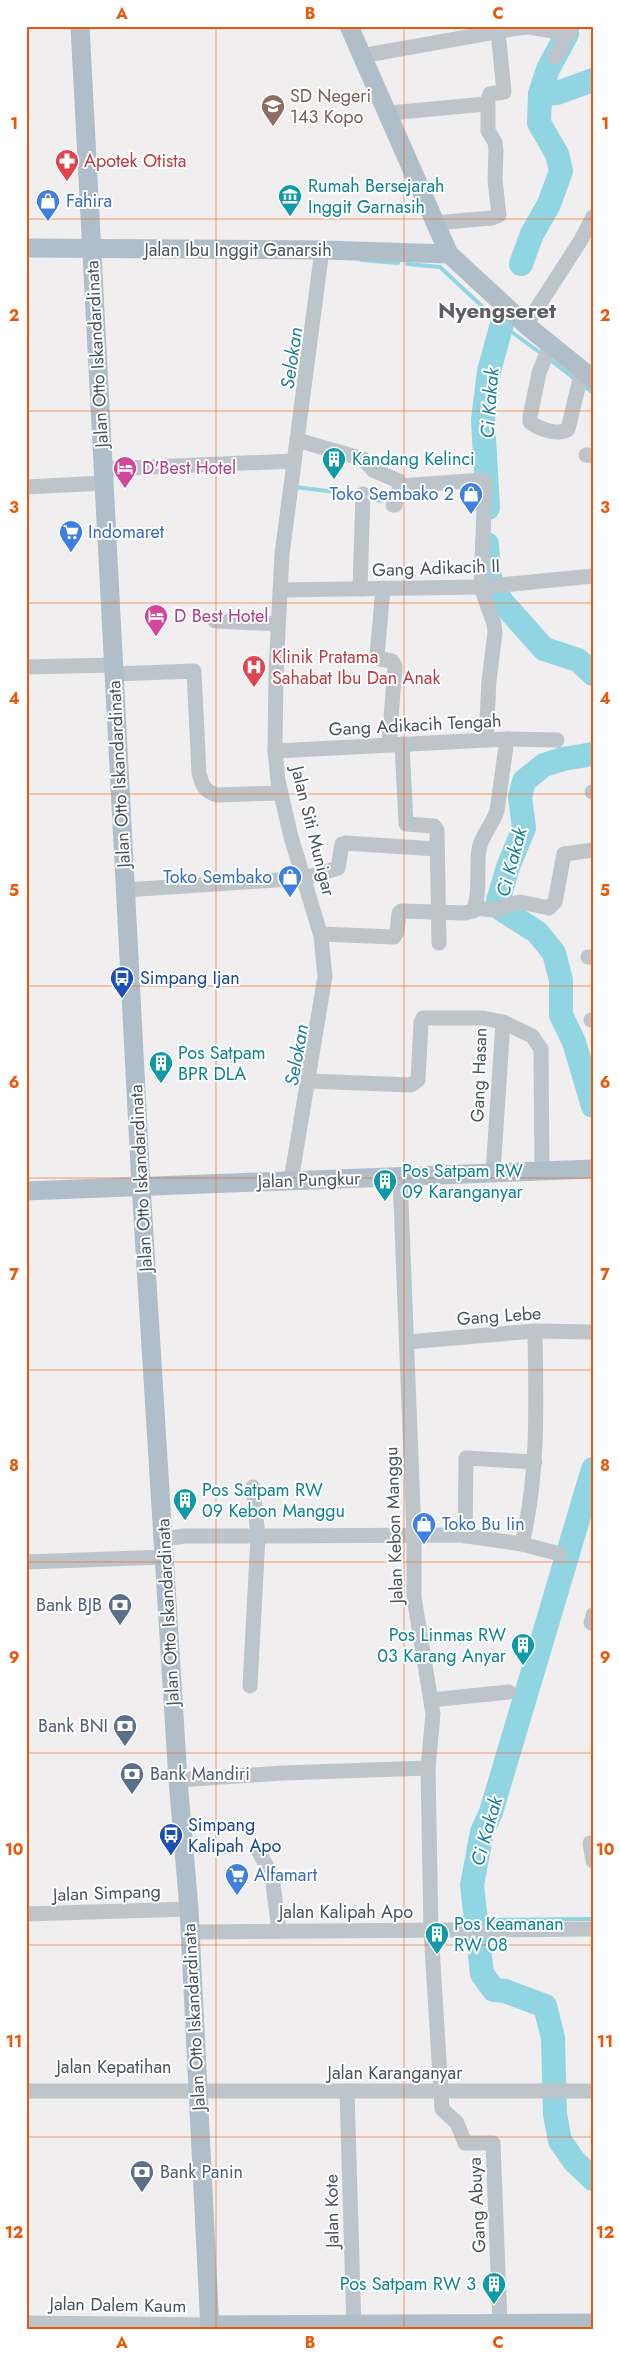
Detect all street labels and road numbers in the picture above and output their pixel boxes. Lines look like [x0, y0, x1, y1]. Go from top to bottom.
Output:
street label: Jalan Ibu Inggit Ganarsih [142, 237, 332, 263]
street label: Jalan Otto Iskandardinata [79, 260, 115, 450]
street label: Gang Adikacih II [372, 553, 500, 583]
street label: Jalan Otto Iskandardinata [101, 680, 137, 870]
street label: Gang Adikacih Tengah [328, 707, 502, 743]
street label: Jalan Siti Munigar [284, 761, 342, 899]
street label: Gang Hasan [464, 1027, 494, 1123]
street label: Jalan Otto Iskandardinata [123, 1084, 159, 1274]
street label: Jalan Pungkur [255, 1165, 362, 1195]
street label: Gang Lebe [456, 1300, 542, 1332]
street label: Jalan Kebon Manggu [378, 1446, 410, 1606]
street label: Jalan Otto Iskandardinata [150, 1518, 186, 1708]
street label: Jalan Simpang [51, 1878, 161, 1908]
street label: Jalan Kalipah Apo [277, 1899, 413, 1925]
street label: Jalan Otto Iskandardinata [176, 1923, 212, 2113]
street label: Jalan Kepatihan [54, 2054, 172, 2080]
street label: Jalan Karanganyar [326, 2060, 463, 2086]
street label: Gang Abuya [462, 2156, 492, 2254]
street label: Jalan Kote [318, 2174, 346, 2250]
street label: Jalan Dalem Kaum [47, 2291, 187, 2319]

